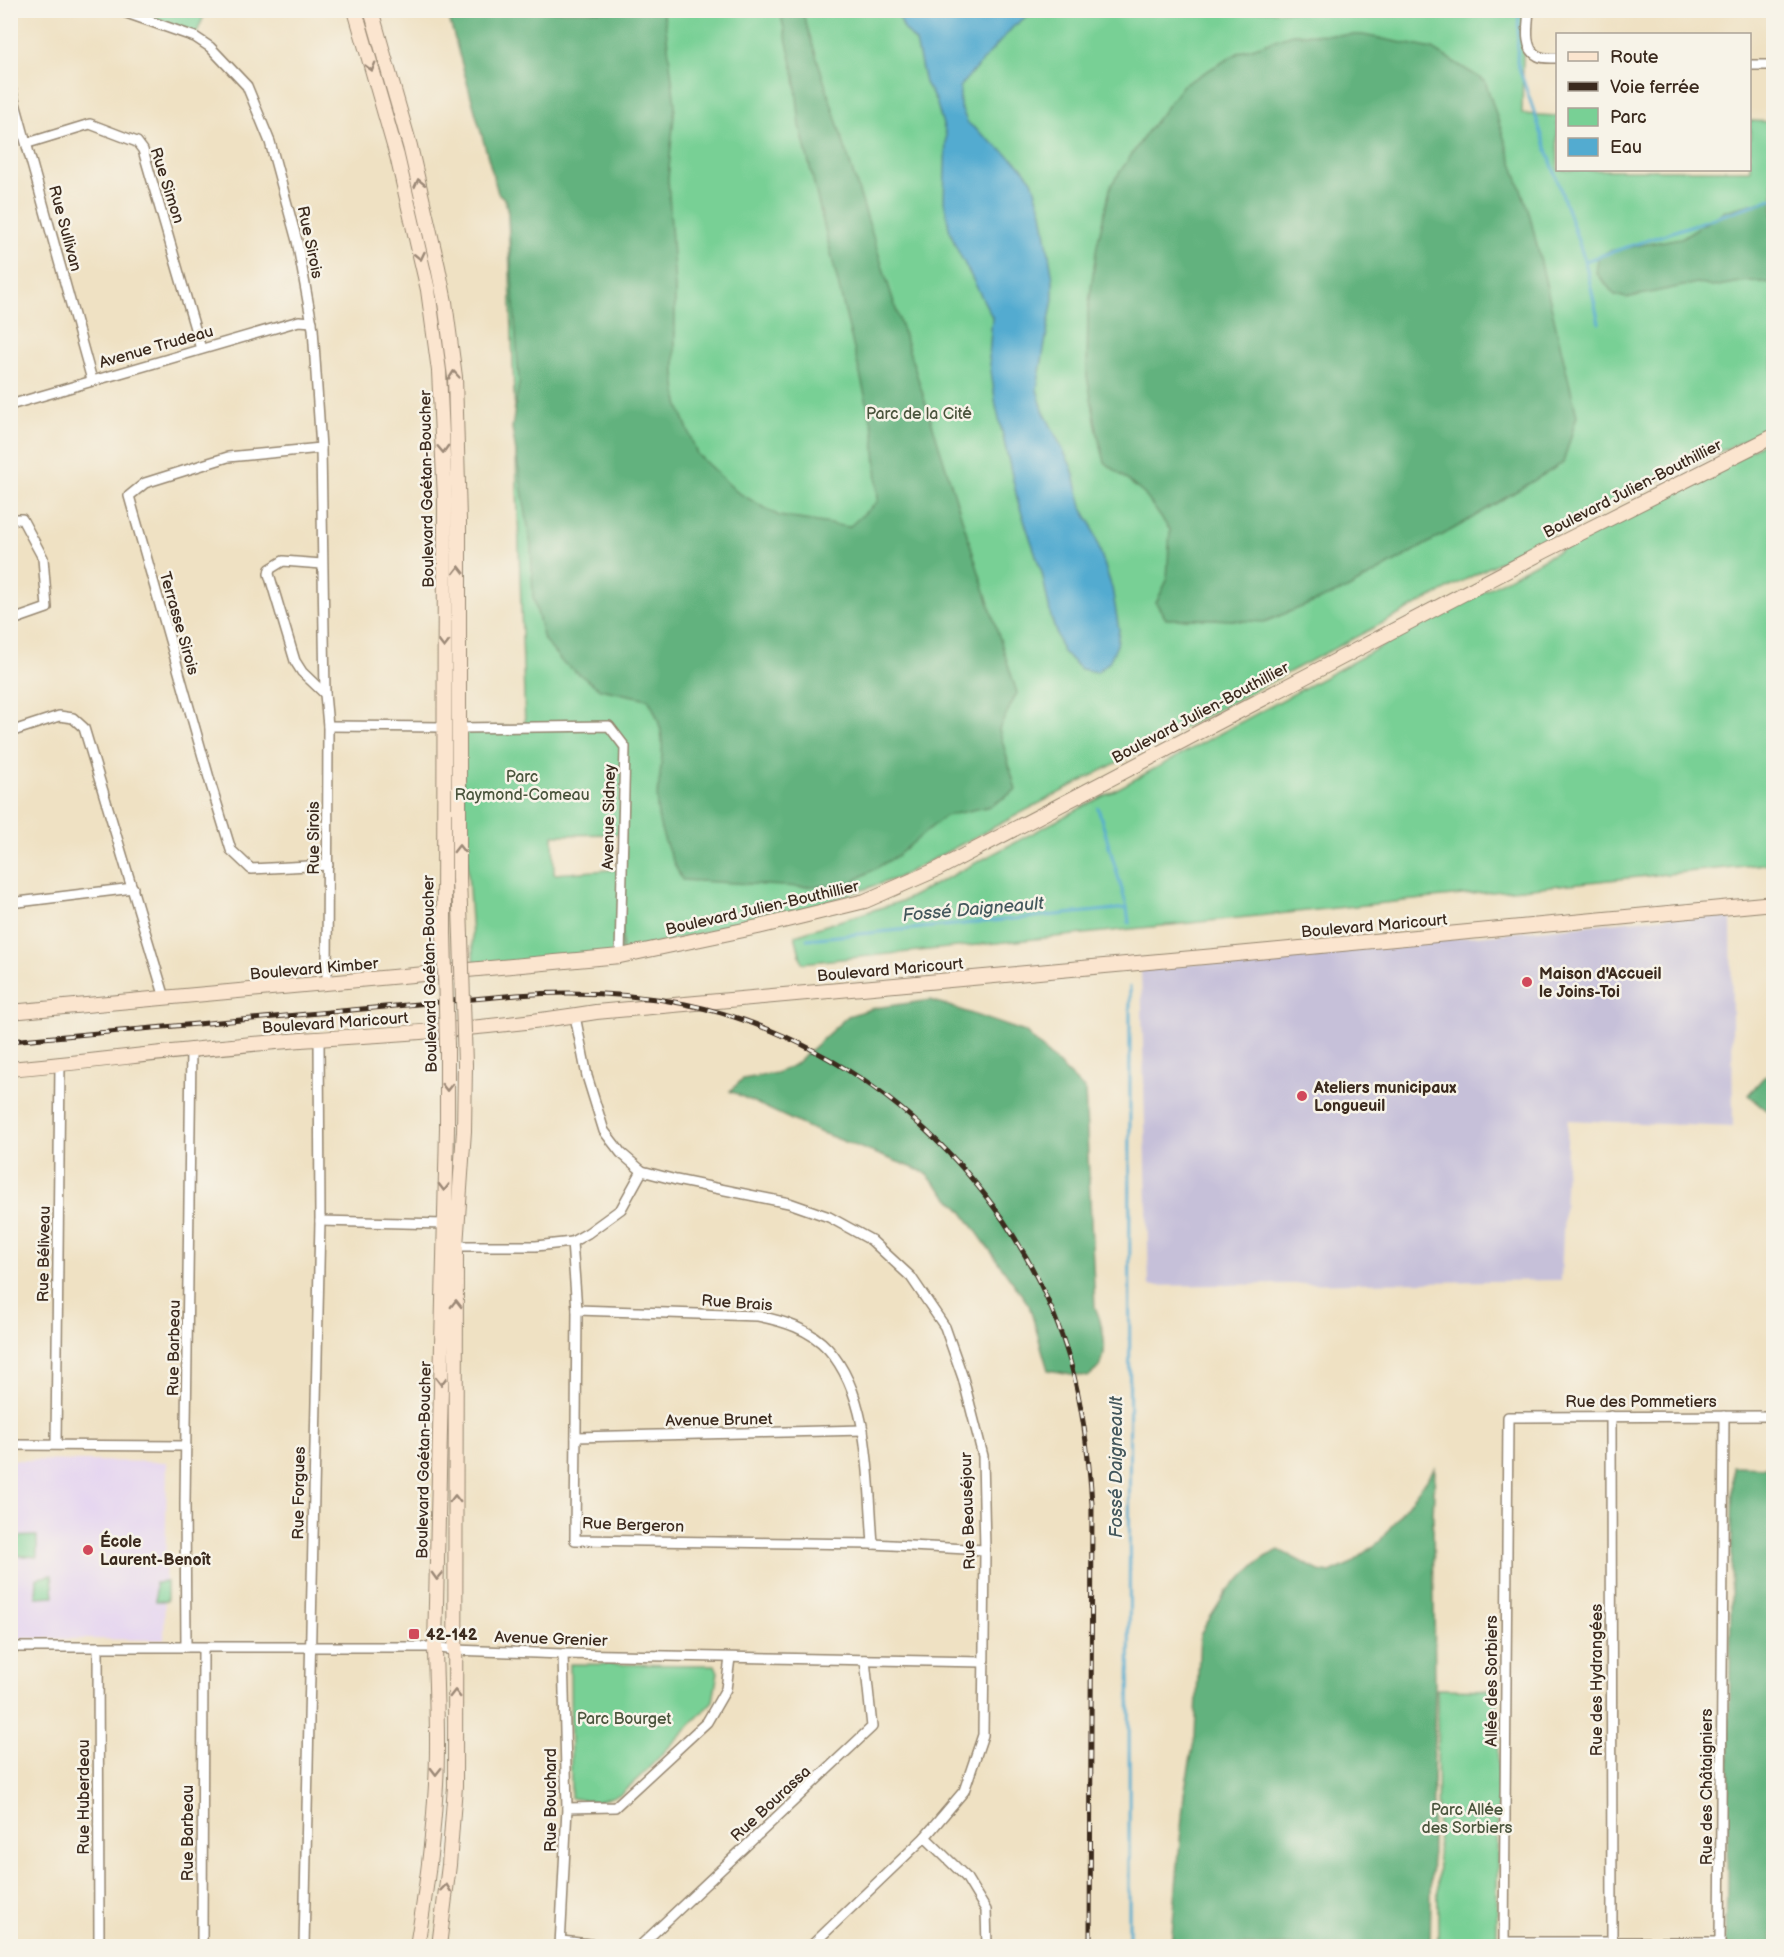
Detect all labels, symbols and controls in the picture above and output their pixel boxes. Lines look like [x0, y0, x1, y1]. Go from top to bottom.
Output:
legend [1556, 33, 1751, 171]
text: Route [1610, 47, 1659, 68]
one-way arrow [364, 62, 377, 72]
text: Voie ferrée [1610, 77, 1700, 98]
text: Parc [1610, 107, 1647, 128]
text: Eau [1610, 137, 1642, 158]
street label: Rue Simon [145, 145, 188, 226]
one-way arrow [413, 178, 426, 188]
street label: Rue Sullivan [44, 183, 85, 273]
street label: Rue Sirois [293, 204, 326, 280]
one-way arrow [412, 250, 425, 260]
street label: Avenue Trudeau [97, 322, 216, 373]
one-way arrow [448, 370, 461, 379]
street label: Boulevard Gaétan-Boucher [416, 390, 439, 588]
park label: Parc de la Cité [866, 405, 972, 424]
street label: Boulevard Julien-Bouthillier [1540, 436, 1725, 543]
one-way arrow [437, 444, 450, 453]
one-way arrow [453, 565, 465, 574]
street label: Terrasse Sirois [155, 570, 202, 677]
one-way arrow [438, 639, 450, 648]
street label: Boulevard Julien-Bouthillier [1109, 658, 1293, 768]
street label: Avenue Sidney [599, 763, 620, 870]
park label: Parc Raymond-Comeau [454, 768, 590, 805]
street label: Rue Sirois [305, 801, 324, 875]
one-way arrow [453, 844, 465, 853]
street label: Boulevard Gaétan-Boucher [419, 875, 442, 1073]
street label: Boulevard Julien-Bouthillier [664, 877, 861, 940]
water label: Fossé Daigneault [901, 893, 1045, 926]
street label: Boulevard Maricourt [1300, 911, 1448, 942]
street label: Boulevard Kimber [249, 954, 379, 985]
street label: Boulevard Maricourt [816, 955, 964, 986]
place label: Maison d'Accueil le Joins-Toi [1539, 965, 1661, 1002]
marker: Maison d'Accueil le Joins-Toi [1520, 975, 1534, 989]
street label: Boulevard Maricourt [261, 1009, 409, 1038]
place label: Ateliers municipaux Longueuil [1313, 1079, 1456, 1116]
one-way arrow [441, 1083, 453, 1092]
marker: Ateliers municipaux Longueuil [1295, 1089, 1309, 1103]
one-way arrow [438, 1182, 451, 1191]
street label: Rue Béliveau [34, 1206, 55, 1302]
street label: Rue Brais [701, 1292, 773, 1315]
one-way arrow [450, 1299, 462, 1308]
street label: Rue Barbeau [164, 1300, 185, 1396]
street label: Boulevard Gaétan-Boucher [413, 1361, 436, 1559]
one-way arrow [435, 1377, 447, 1386]
street label: Rue des Pommetiers [1565, 1393, 1717, 1412]
water label: Fossé Daigneault [1106, 1396, 1127, 1538]
street label: Avenue Brunet [665, 1410, 773, 1431]
street label: Rue Forgues [289, 1446, 310, 1540]
street label: Rue Beauséjour [957, 1452, 980, 1570]
one-way arrow [449, 1494, 461, 1503]
street label: Rue Bergeron [581, 1514, 684, 1537]
place label: École Laurent-Benoît [100, 1530, 212, 1570]
marker: École Laurent-Benoît [81, 1543, 95, 1557]
one-way arrow [431, 1572, 444, 1581]
street label: Rue des Hydrangées [1588, 1604, 1607, 1756]
street label: Allée des Sorbiers [1483, 1615, 1502, 1747]
place label: 42-142 [426, 1626, 478, 1645]
marker: 42-142 [407, 1627, 421, 1641]
street label: Avenue Grenier [494, 1628, 608, 1651]
one-way arrow [449, 1689, 461, 1698]
street label: Rue des Châtaigniers [1698, 1709, 1717, 1865]
park label: Parc Bourget [577, 1710, 671, 1729]
street label: Rue Huberdeau [75, 1739, 94, 1855]
street label: Rue Bouchard [542, 1748, 561, 1852]
street label: Rue Bourassa [727, 1762, 815, 1846]
one-way arrow [430, 1767, 442, 1776]
street label: Rue Barbeau [179, 1785, 198, 1881]
park label: Parc Allée des Sorbiers [1421, 1801, 1513, 1838]
one-way arrow [439, 1884, 452, 1893]

